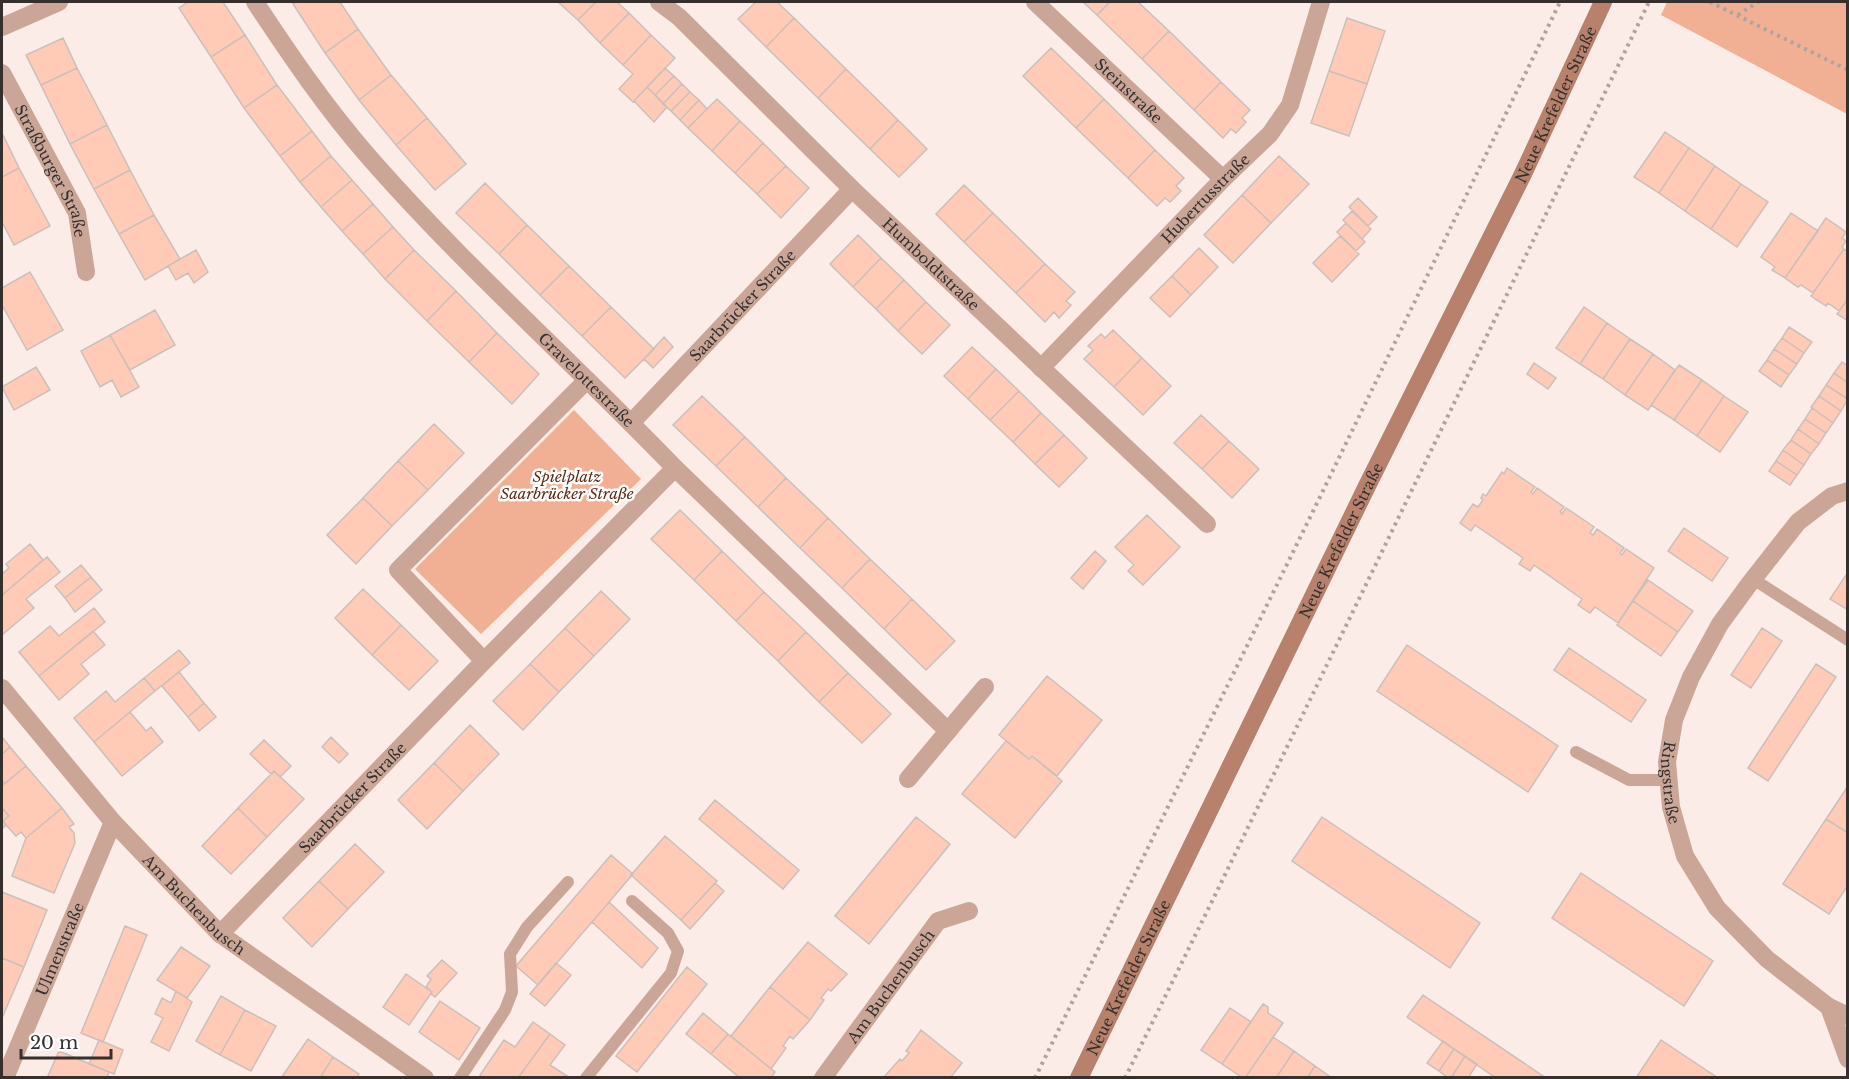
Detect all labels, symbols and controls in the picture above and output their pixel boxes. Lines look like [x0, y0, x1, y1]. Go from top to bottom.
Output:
street label: Neue Krefelder Straße [1511, 23, 1600, 186]
street label: Steinstraße [1091, 54, 1167, 127]
street label: Straßburger Straße [11, 101, 90, 238]
street label: Hubertusstraße [1157, 149, 1253, 247]
street label: Humboldtstraße [879, 213, 984, 314]
street label: Saarbrücker Straße [685, 245, 799, 365]
street label: Gravelottestraße [535, 328, 639, 431]
street label: Neue Krefelder Straße [1295, 459, 1387, 621]
park label: Spielplatz Saarbrücker Straße [500, 467, 634, 503]
street label: Saarbrücker Straße [294, 738, 410, 857]
street label: Ringstraße [1657, 740, 1685, 826]
street label: Am Buchenbusch [139, 849, 249, 958]
street label: Neue Krefelder Straße [1082, 896, 1174, 1058]
street label: Ulmenstraße [31, 899, 88, 999]
street label: Am Buchenbusch [842, 926, 938, 1047]
scale bar [21, 1022, 111, 1060]
text: 20 m [30, 1032, 78, 1054]

